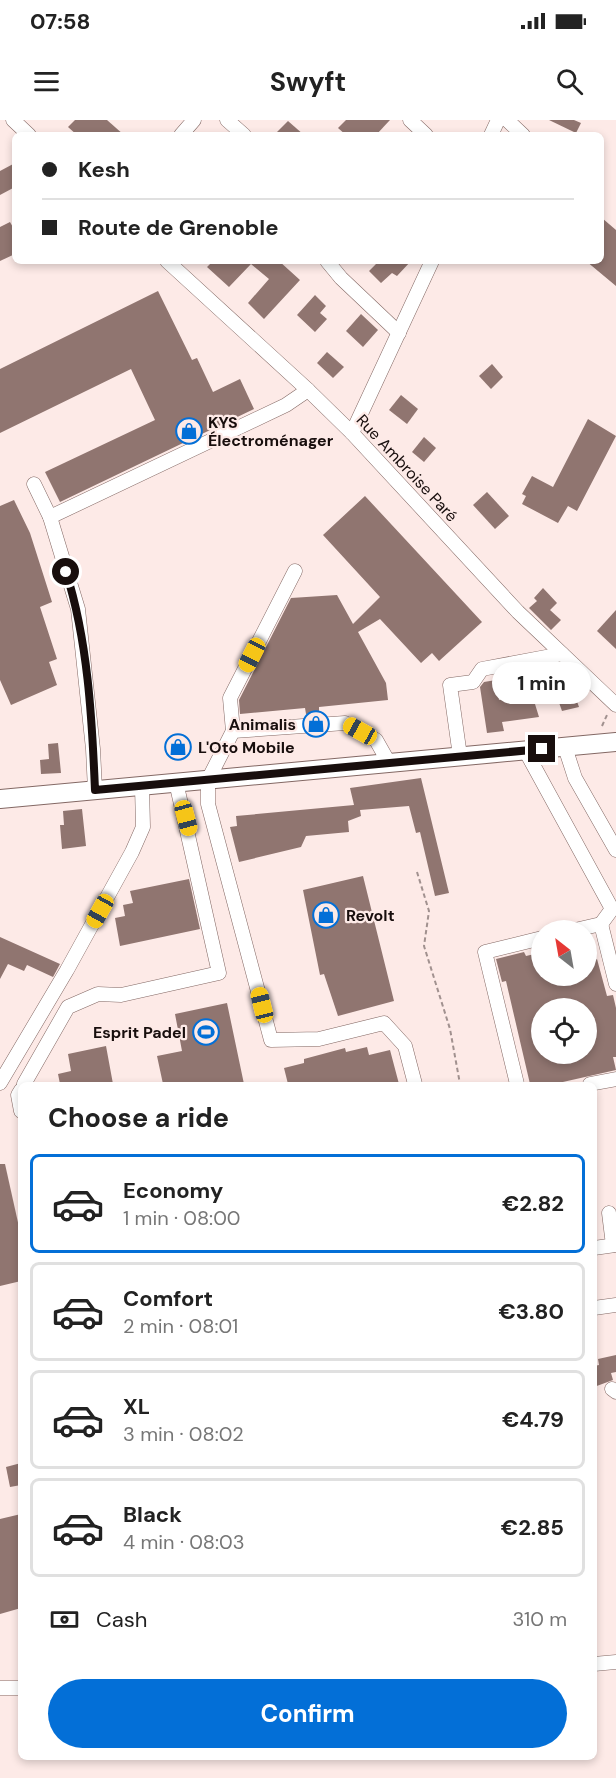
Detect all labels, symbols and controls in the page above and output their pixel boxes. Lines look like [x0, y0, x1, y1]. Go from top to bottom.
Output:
text: 07:58 [30, 7, 90, 36]
text: Swyft [270, 64, 346, 99]
icon: menu [30, 65, 63, 98]
icon: search [553, 65, 586, 98]
text: Kesh [78, 155, 130, 184]
text: Route de Grenoble [78, 213, 278, 242]
street label: Rue Ambroise Paré [352, 410, 462, 526]
place label: KYS Électroménager [208, 412, 334, 451]
shop icon: KYS Électroménager [174, 416, 204, 446]
route start [52, 558, 79, 585]
car [236, 635, 268, 675]
callout: 1 min [492, 662, 592, 704]
text: 1 min [517, 670, 566, 696]
shop icon: Animalis [301, 709, 331, 739]
place label: Animalis [229, 714, 296, 735]
car [340, 714, 380, 748]
shop icon: L'Oto Mobile [163, 732, 193, 762]
route end [528, 735, 555, 762]
place label: L'Oto Mobile [198, 737, 295, 758]
car [173, 798, 199, 838]
car [83, 891, 117, 931]
shop icon: Revolt [311, 900, 341, 930]
place label: Revolt [346, 905, 395, 926]
north arrow [531, 920, 597, 986]
map controls [531, 920, 597, 1064]
car [249, 985, 275, 1025]
button: locate [531, 998, 597, 1064]
sports icon: Esprit Padel [191, 1017, 221, 1047]
place label: Esprit Padel [93, 1022, 186, 1043]
text: Choose a ride [48, 1100, 229, 1135]
text: Economy [123, 1176, 223, 1205]
icon: car [51, 1177, 105, 1231]
text: €2.82 [502, 1189, 564, 1218]
text: 1 min · 08:00 [123, 1205, 241, 1231]
text: Comfort [123, 1284, 213, 1313]
icon: car [51, 1285, 105, 1339]
text: €3.80 [498, 1297, 564, 1326]
text: 2 min · 08:01 [123, 1313, 238, 1339]
text: XL [123, 1392, 150, 1421]
icon: car [51, 1393, 105, 1447]
text: €4.79 [502, 1405, 564, 1434]
text: 3 min · 08:02 [123, 1421, 244, 1447]
text: Black [123, 1500, 182, 1529]
icon: car [51, 1501, 105, 1555]
text: €2.85 [501, 1513, 564, 1542]
text: 4 min · 08:03 [123, 1529, 245, 1555]
icon: cash [48, 1603, 81, 1636]
text: Cash [96, 1605, 147, 1634]
text: 310 m [512, 1606, 567, 1632]
button: Confirm [48, 1679, 567, 1748]

